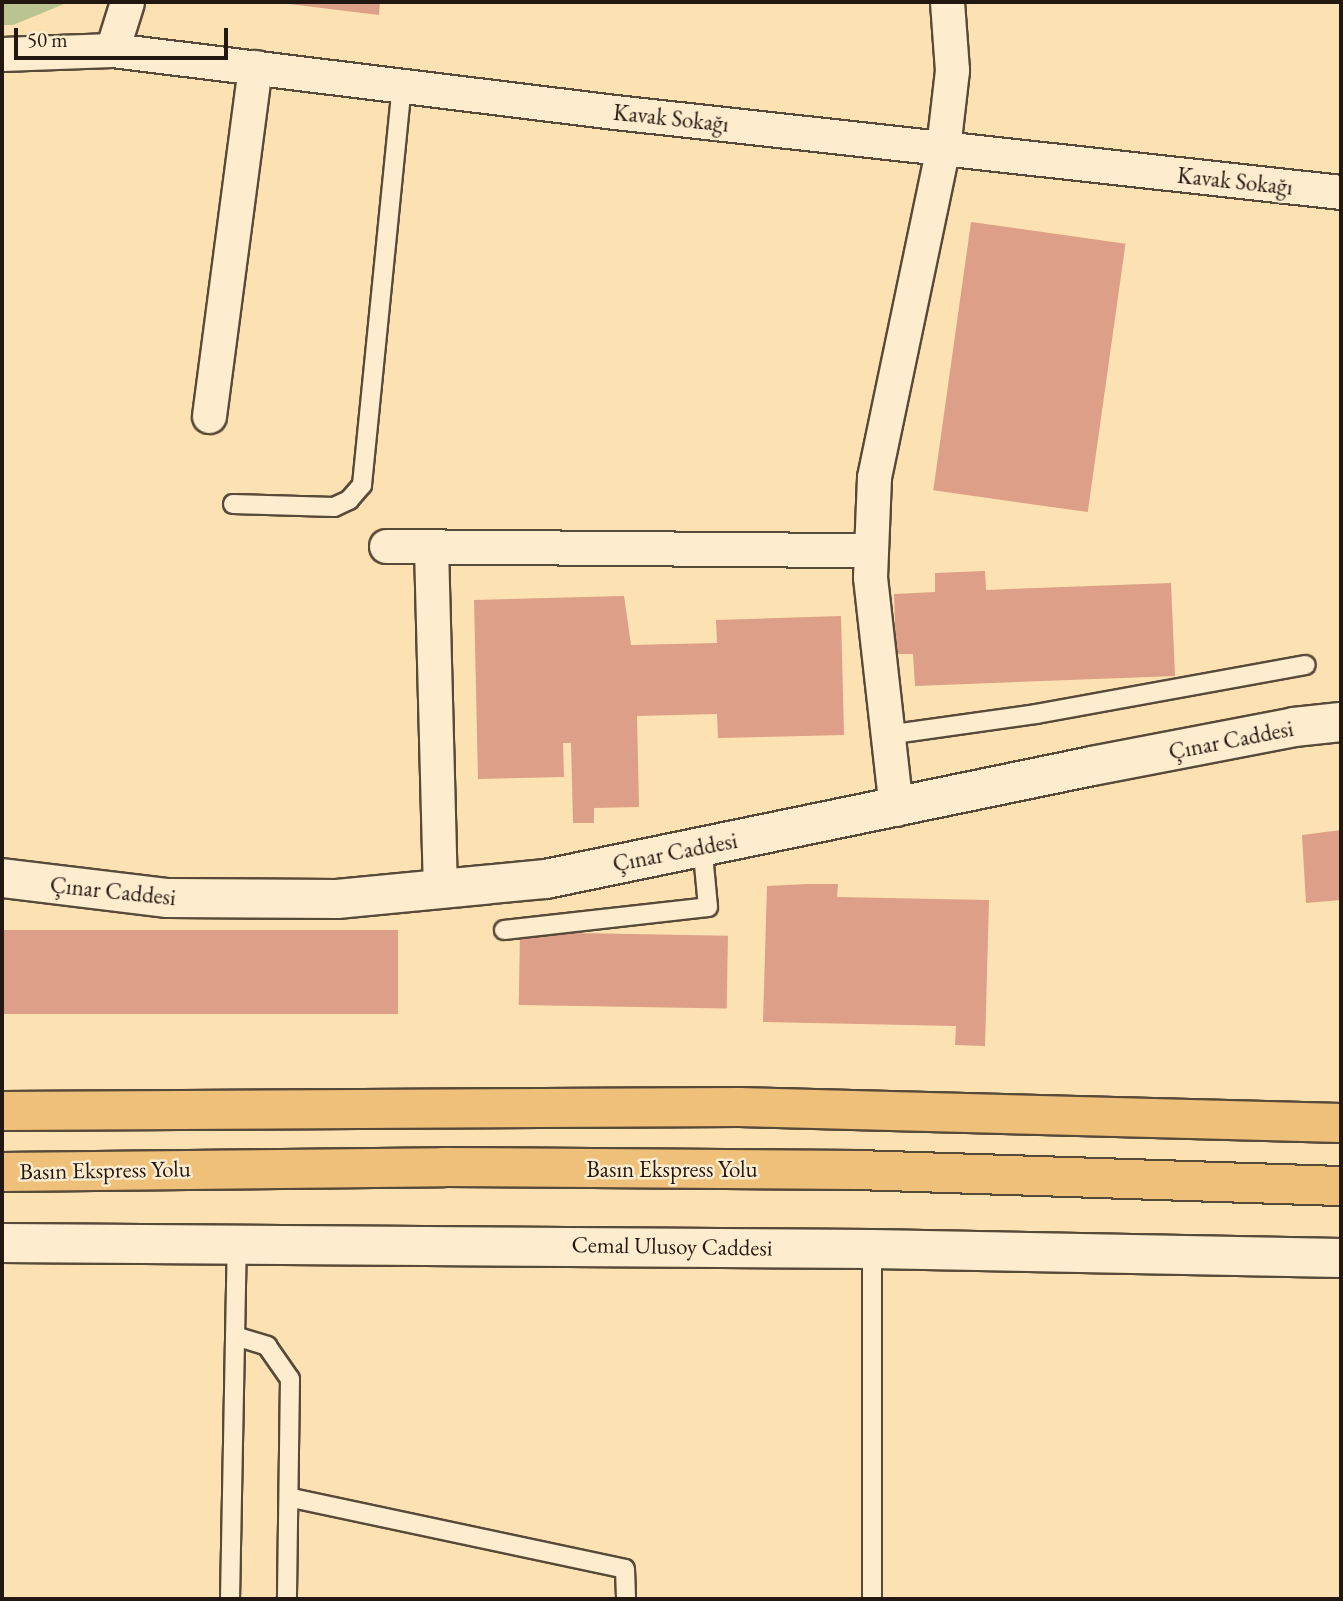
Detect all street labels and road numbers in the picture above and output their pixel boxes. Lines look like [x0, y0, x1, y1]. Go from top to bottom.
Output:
street label: Kavak Sokağı [612, 98, 730, 138]
street label: Kavak Sokağı [1176, 161, 1294, 201]
street label: Çınar Caddesi [1166, 714, 1296, 766]
street label: Çınar Caddesi [610, 826, 740, 878]
street label: Çınar Caddesi [49, 871, 177, 911]
street label: Basın Ekspress Yolu [19, 1155, 191, 1185]
street label: Basın Ekspress Yolu [586, 1155, 758, 1183]
street label: Cemal Ulusoy Caddesi [571, 1230, 773, 1262]

